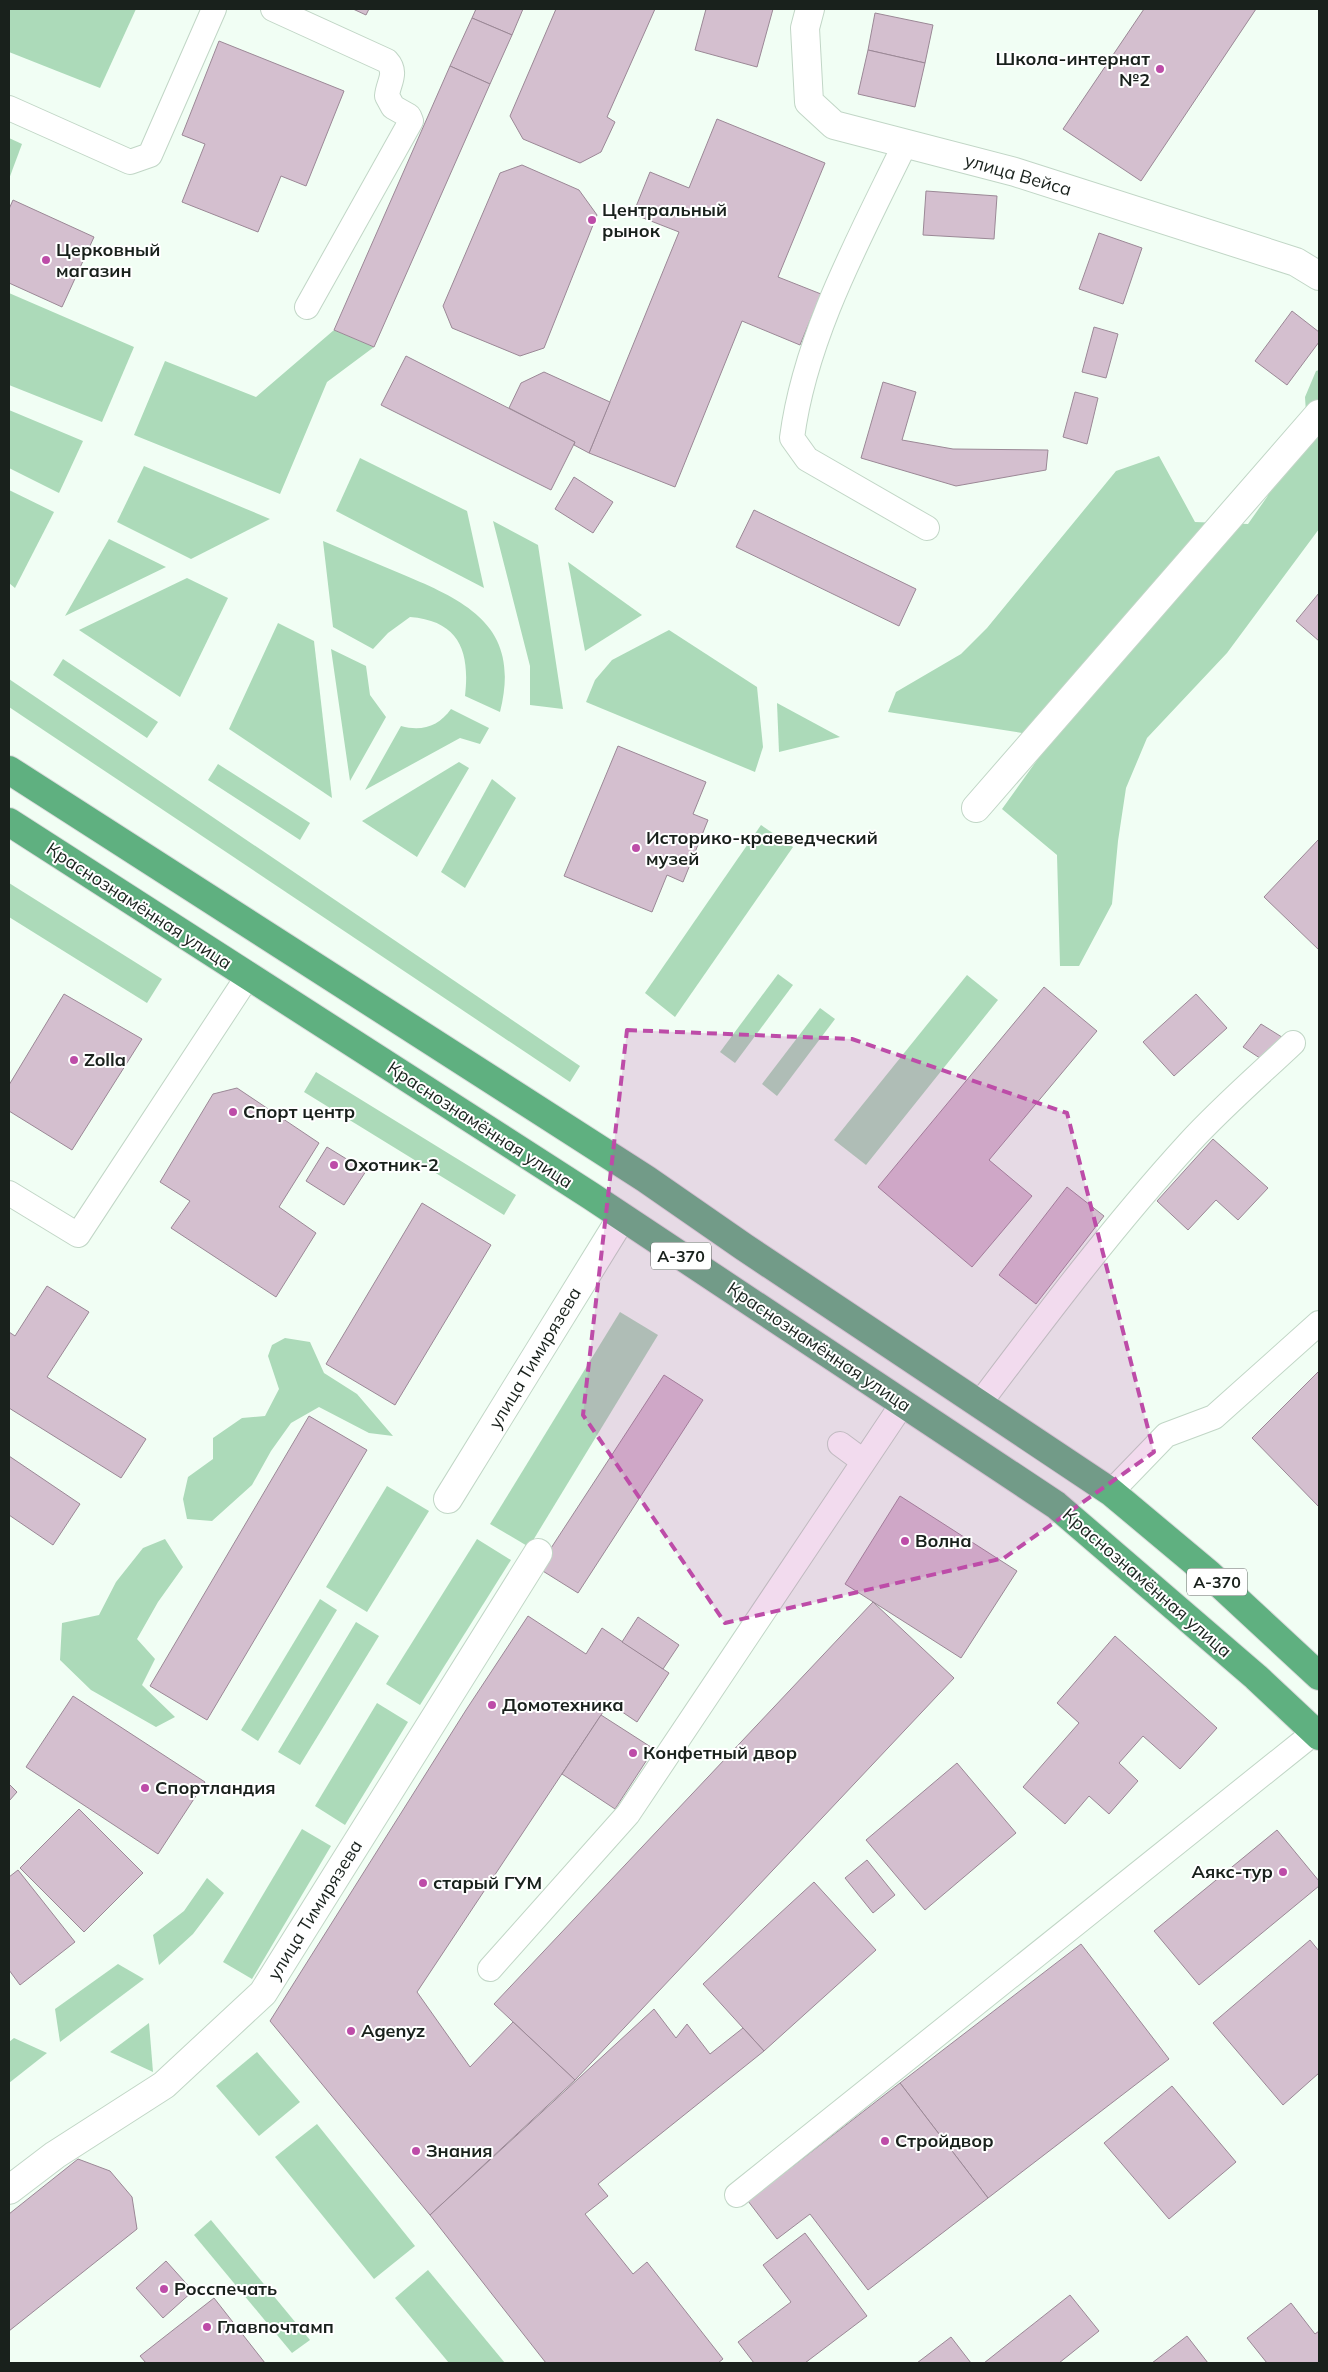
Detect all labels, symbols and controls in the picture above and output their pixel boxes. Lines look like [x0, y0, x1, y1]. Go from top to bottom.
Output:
place label: Школа-интернат №2 [995, 47, 1150, 91]
marker: Школа-интернат №2 [1154, 63, 1166, 75]
street label: улица Вейса [962, 148, 1074, 201]
place label: Центральный рынок [602, 198, 727, 242]
marker: Центральный рынок [586, 214, 598, 226]
place label: Церковный магазин [56, 238, 160, 282]
marker: Церковный магазин [40, 254, 52, 266]
place label: Историко-краеведческий музей [646, 826, 878, 870]
street label: Краснознамённая улица [42, 837, 236, 974]
marker: Историко-краеведческий музей [630, 842, 642, 854]
place label: Zolla [84, 1048, 126, 1071]
marker: Zolla [68, 1054, 80, 1066]
street label: Краснознамённая улица [383, 1056, 577, 1193]
place label: Спорт центр [243, 1100, 355, 1123]
marker: Спорт центр [227, 1106, 239, 1118]
place label: Охотник-2 [344, 1153, 439, 1176]
marker: Охотник-2 [328, 1159, 340, 1171]
road number: А-370 [651, 1242, 711, 1270]
street label: Краснознамённая улица [723, 1276, 916, 1417]
street label: улица Тимирязева [483, 1283, 586, 1433]
street label: Краснознамённая улица [1058, 1503, 1237, 1662]
place label: Волна [915, 1529, 972, 1552]
marker: Волна [899, 1535, 911, 1547]
road number: А-370 [1187, 1568, 1247, 1595]
place label: Домотехника [502, 1693, 624, 1716]
marker: Домотехника [486, 1699, 498, 1711]
place label: Конфетный двор [643, 1741, 797, 1764]
marker: Конфетный двор [627, 1747, 639, 1759]
place label: Спортландия [155, 1776, 276, 1799]
marker: Спортландия [139, 1782, 151, 1794]
street label: улица Тимирязева [262, 1835, 367, 1984]
place label: Аякс-тур [1192, 1860, 1273, 1883]
marker: Аякс-тур [1277, 1866, 1289, 1878]
place label: старый ГУМ [433, 1871, 542, 1894]
marker: старый ГУМ [417, 1877, 429, 1889]
place label: Agenyz [361, 2019, 425, 2042]
marker: Agenyz [345, 2025, 357, 2037]
place label: Стройдвор [895, 2129, 994, 2152]
marker: Стройдвор [879, 2135, 891, 2147]
place label: Знания [426, 2139, 493, 2162]
marker: Знания [410, 2145, 422, 2157]
place label: Росспечать [174, 2277, 277, 2300]
marker: Росспечать [158, 2283, 170, 2295]
place label: Главпочтамп [217, 2315, 334, 2338]
marker: Главпочтамп [201, 2321, 213, 2333]

